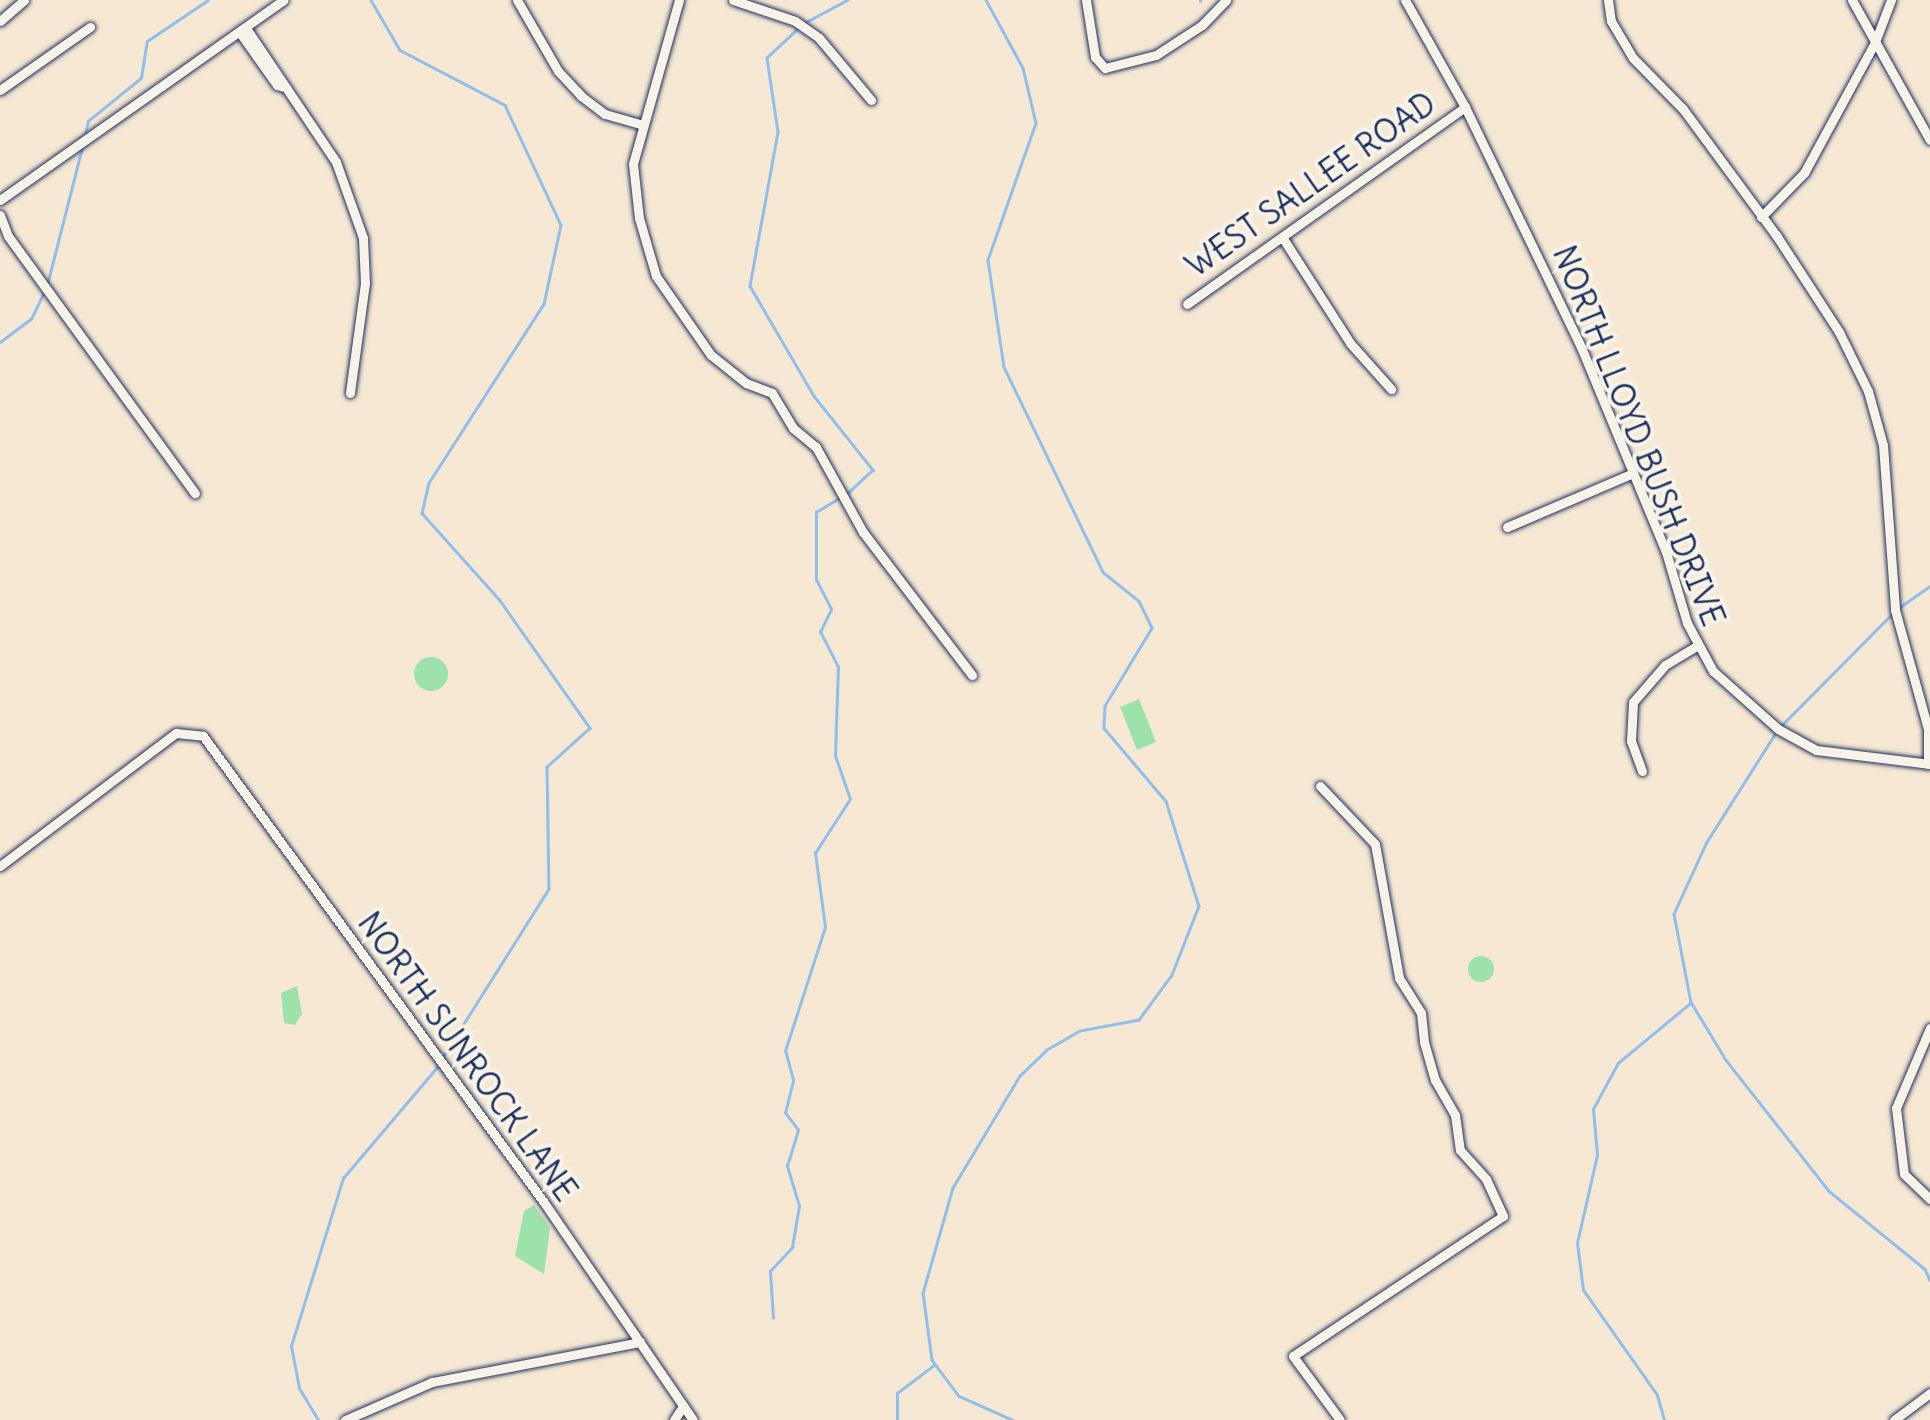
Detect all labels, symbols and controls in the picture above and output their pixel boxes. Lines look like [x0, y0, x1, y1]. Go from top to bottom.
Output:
street label: WEST SALLEE ROAD [1179, 84, 1443, 286]
street label: NORTH LLOYD BUSH DRIVE [1544, 240, 1732, 632]
street label: NORTH SUNROCK LANE [349, 905, 585, 1209]

